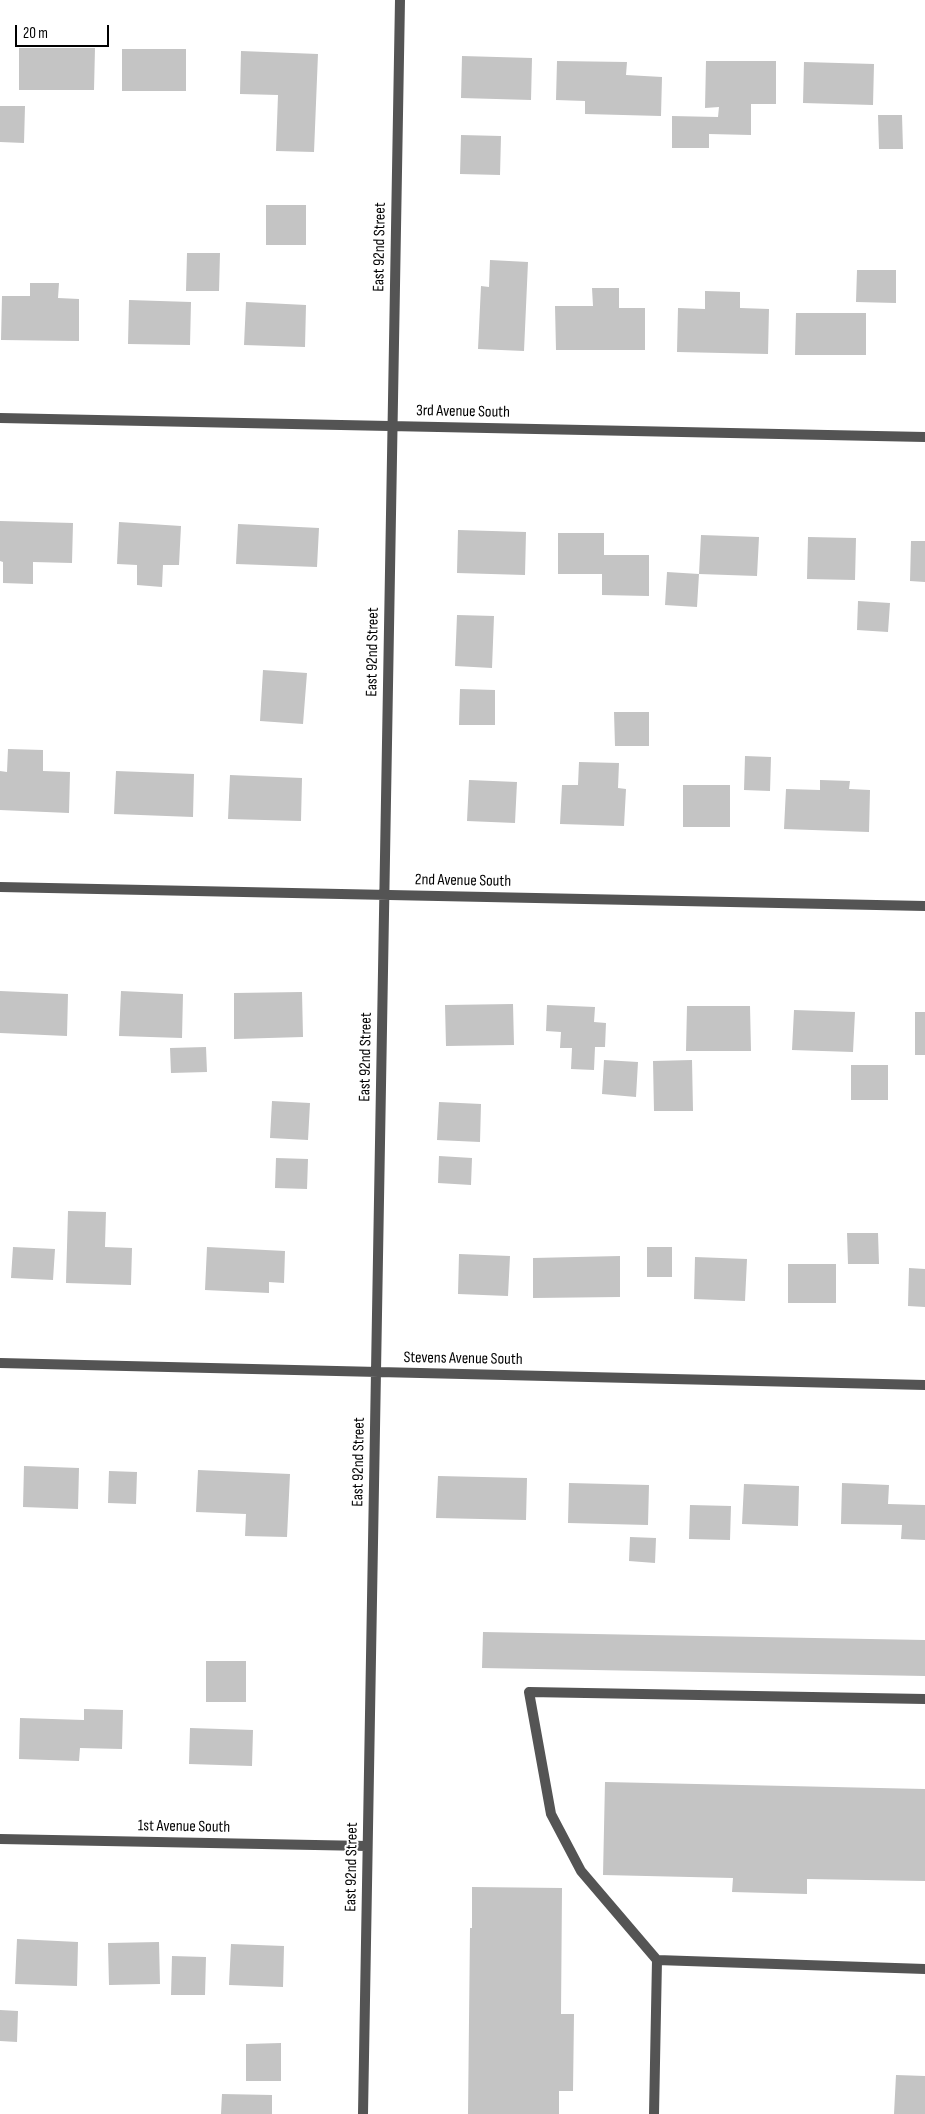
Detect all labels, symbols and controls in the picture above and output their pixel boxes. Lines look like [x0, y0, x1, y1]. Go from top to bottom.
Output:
scale bar [18, 15, 111, 47]
text: 20 m [23, 24, 48, 43]
street label: East 92nd Street [370, 202, 390, 292]
street label: 3rd Avenue South [416, 402, 510, 422]
street label: East 92nd Street [363, 607, 383, 697]
street label: 2nd Avenue South [415, 871, 511, 891]
street label: East 92nd Street [356, 1012, 376, 1102]
street label: Stevens Avenue South [403, 1348, 523, 1370]
street label: East 92nd Street [349, 1417, 369, 1507]
street label: 1st Avenue South [138, 1817, 230, 1837]
street label: East 92nd Street [342, 1822, 362, 1912]

